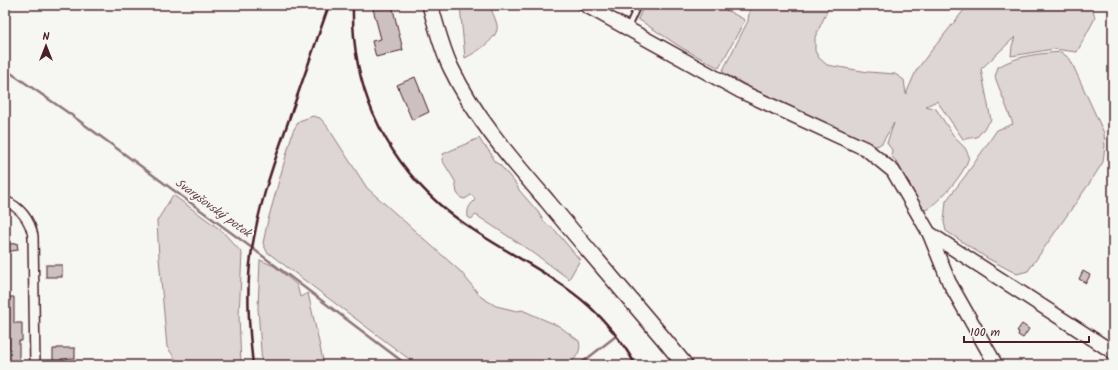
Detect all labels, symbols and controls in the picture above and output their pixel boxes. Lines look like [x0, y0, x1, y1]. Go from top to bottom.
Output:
north arrow [26, 26, 66, 66]
text: N [43, 28, 50, 46]
water label: Svaryšovský potok [171, 174, 257, 244]
scale bar [964, 318, 1089, 344]
text: 100 m [970, 323, 1001, 342]

